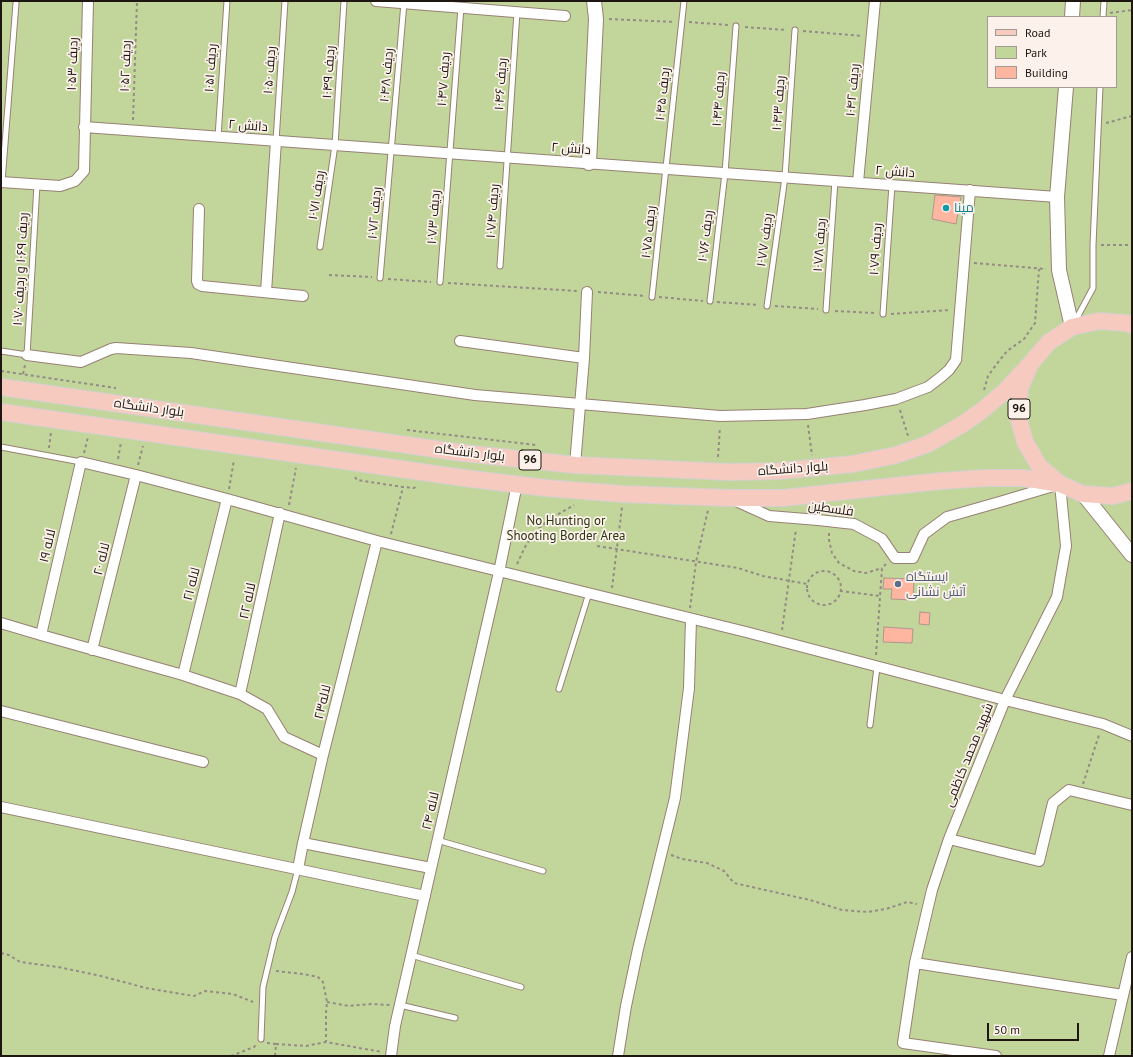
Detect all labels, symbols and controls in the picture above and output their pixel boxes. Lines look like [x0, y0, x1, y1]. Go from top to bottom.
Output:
legend [987, 16, 1117, 88]
text: Road [1025, 25, 1050, 40]
street label: ردیف ۱۰۵۳ [64, 37, 82, 91]
street label: ردیف ۱۰۵۲ [117, 40, 135, 92]
street label: ردیف ۱۰۵۱ [202, 43, 220, 93]
street label: ردیف ۱۰۴۹ [319, 45, 339, 99]
text: Park [1025, 45, 1047, 60]
street label: ردیف ۱۰۵۰ [261, 46, 279, 94]
street label: ردیف ۱۰۴۸ [377, 47, 397, 103]
street label: ردیف ۱۰۴۷ [434, 51, 454, 107]
street label: ردیف ۱۰۴۶ [491, 57, 511, 111]
street label: ردیف ۱۰۴۲ [843, 63, 863, 117]
text: Building [1025, 65, 1068, 80]
street label: ردیف ۱۰۴۵ [652, 67, 674, 121]
street label: ردیف ۱۰۴۴ [709, 71, 729, 127]
street label: ردیف ۱۰۴۳ [769, 75, 789, 131]
street label: دانش ۲ [228, 117, 268, 135]
street label: دانش ۲ [551, 140, 591, 158]
street label: دانش ۲ [875, 163, 915, 181]
street label: ردیف ۱۰۷۱ [305, 169, 329, 221]
street label: ردیف ۱۰۷۴ [483, 183, 503, 239]
street label: ردیف ۱۰۷۲ [365, 186, 385, 240]
street label: ردیف ۱۰۷۳ [424, 189, 444, 245]
place label: مینا [954, 200, 974, 216]
marker: مینا [941, 203, 951, 213]
street label: ردیف ۱۰۷۵ [638, 205, 660, 259]
street label: ردیف ۱۰۷۶ [695, 209, 717, 263]
street label: ردیف ۱۰۶۹ و ردیف ۱۰۷۰ [10, 212, 32, 326]
street label: ردیف ۱۰۷۷ [754, 212, 776, 268]
street label: ردیف ۱۰۷۸ [810, 218, 830, 272]
street label: ردیف ۱۰۷۹ [866, 222, 886, 276]
street label: بلوار دانشگاه [113, 395, 185, 421]
road number: 96 [1008, 399, 1030, 419]
street label: بلوار دانشگاه [434, 441, 506, 465]
road number: 96 [519, 450, 541, 470]
street label: بلوار دانشگاه [757, 459, 829, 479]
street label: فلسطین [807, 498, 855, 520]
park label: No Hunting or Shooting Border Area [507, 513, 625, 544]
street label: لاله ۱۹ [37, 528, 59, 564]
street label: لاله ۲۰ [90, 541, 114, 577]
street label: لاله ۲۱ [180, 566, 204, 602]
place label: ایستگاه آتش نشانی [906, 569, 966, 600]
marker: ایستگاه آتش نشانی [893, 579, 903, 589]
street label: لاله ۲۲ [237, 581, 259, 621]
street label: لاله۲۳ [311, 683, 335, 721]
street label: شهید محمد کاظمی [941, 701, 997, 809]
street label: لاله ۲۴ [419, 791, 443, 831]
scale bar [989, 1015, 1081, 1041]
text: 50 m [994, 1022, 1020, 1037]

